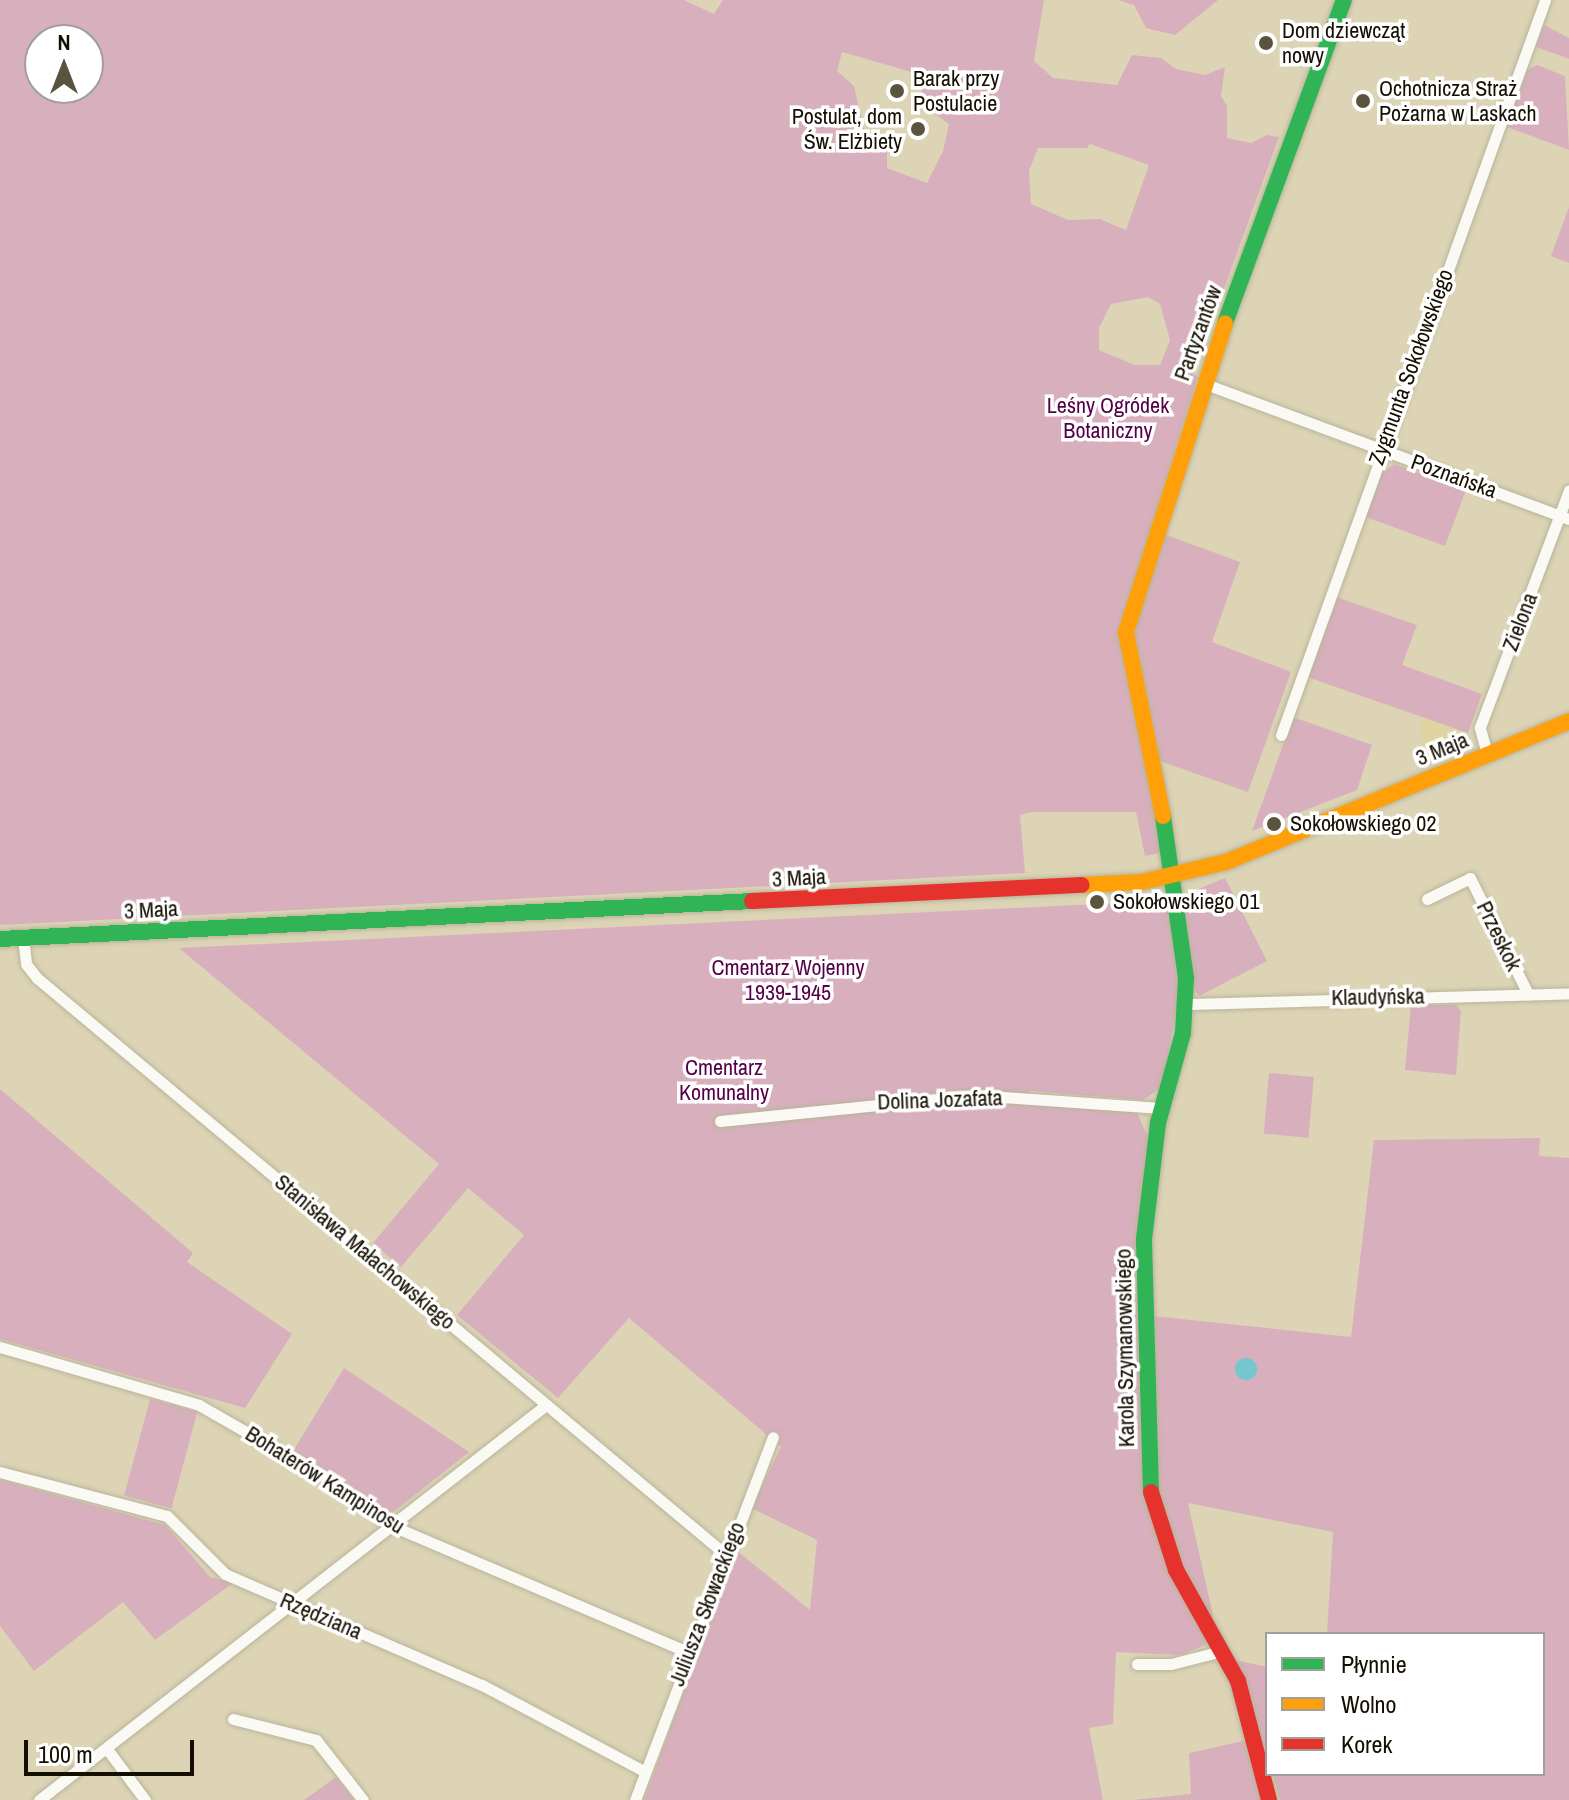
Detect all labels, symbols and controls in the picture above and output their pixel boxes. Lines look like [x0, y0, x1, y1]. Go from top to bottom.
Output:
place label: Dom dziewcząt nowy [1282, 17, 1405, 68]
north arrow [24, 24, 104, 104]
text: N [57, 27, 71, 57]
marker: Dom dziewcząt nowy [1257, 34, 1275, 52]
place label: Barak przy Postulacie [913, 65, 999, 116]
place label: Ochotnicza Straż Pożarna w Laskach [1379, 75, 1536, 126]
marker: Barak przy Postulacie [888, 82, 906, 100]
marker: Ochotnicza Straż Pożarna w Laskach [1354, 92, 1372, 110]
place label: Postulat, dom Św. Elżbiety [792, 103, 902, 154]
marker: Postulat, dom Św. Elżbiety [909, 120, 927, 138]
street label: Zygmunta Sokołowskiego [1363, 265, 1459, 469]
street label: Partyzantów [1169, 282, 1227, 384]
park label: Leśny Ogródek Botaniczny [1047, 392, 1169, 444]
street label: Poznańska [1408, 448, 1500, 504]
street label: Zielona [1497, 589, 1543, 655]
street label: 3 Maja [1412, 727, 1472, 771]
place label: Sokołowskiego 02 [1290, 811, 1436, 837]
marker: Sokołowskiego 02 [1265, 815, 1283, 833]
street label: 3 Maja [771, 863, 827, 893]
place label: Sokołowskiego 01 [1113, 889, 1259, 915]
marker: Sokołowskiego 01 [1088, 893, 1106, 911]
street label: 3 Maja [123, 895, 179, 925]
street label: Przeskok [1471, 897, 1527, 975]
park label: Cmentarz Wojenny 1939-1945 [711, 954, 865, 1006]
street label: Klaudyńska [1331, 983, 1425, 1011]
park label: Cmentarz Komunalny [679, 1054, 769, 1106]
street label: Dolina Jozafata [877, 1085, 1003, 1115]
street label: Stanisława Małachowskiego [269, 1169, 461, 1335]
street label: Karola Szymanowskiego [1110, 1249, 1140, 1447]
street label: Bohaterów Kampinosu [241, 1420, 409, 1540]
street label: Juliusza Słowackiego [664, 1518, 750, 1690]
street label: Rzędziana [276, 1587, 366, 1645]
legend [1265, 1632, 1545, 1776]
text: Płynnie [1341, 1648, 1407, 1680]
text: Wolno [1341, 1688, 1396, 1720]
scale bar [28, 1724, 198, 1774]
text: Korek [1341, 1728, 1392, 1760]
text: 100 m [38, 1738, 93, 1770]

